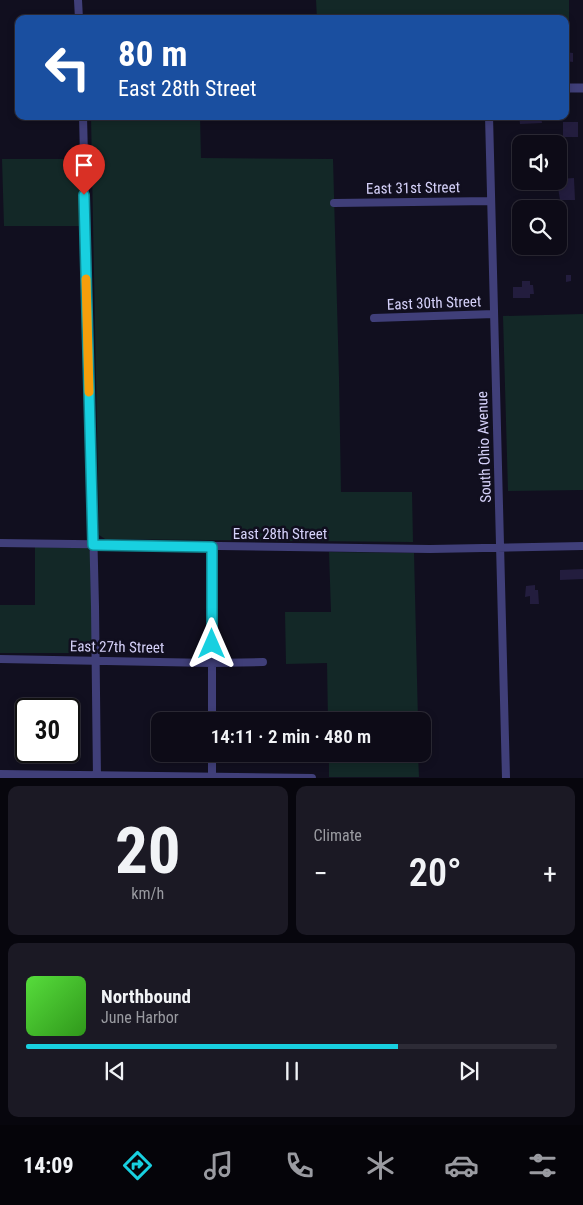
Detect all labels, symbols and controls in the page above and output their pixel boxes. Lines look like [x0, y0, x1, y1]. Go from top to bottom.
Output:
text: 80 m [118, 34, 187, 75]
icon: left [35, 35, 100, 100]
text: East 28th Street [118, 76, 257, 101]
map controls [512, 135, 567, 255]
button: sound [512, 135, 567, 190]
pin [63, 144, 105, 195]
icon: arrive [70, 151, 98, 179]
street label: East 31st Street [366, 178, 460, 198]
button: search [512, 200, 567, 255]
street label: East 30th Street [386, 292, 482, 314]
street label: South Ohio Avenue [473, 391, 495, 503]
street label: East 28th Street [233, 525, 327, 543]
position arrow [185, 617, 237, 669]
street label: East 27th Street [70, 637, 164, 657]
speed limit sign: 30 [15, 698, 80, 763]
text: 14:11 · 2 min · 480 m [211, 725, 371, 748]
text: 20 [115, 813, 181, 889]
text: Climate [314, 826, 362, 845]
text: 20° [409, 851, 462, 895]
text: − [314, 857, 328, 890]
text: + [543, 857, 557, 890]
text: km/h [131, 884, 164, 903]
text: Northbound [101, 985, 191, 1008]
text: June Harbor [101, 1008, 179, 1027]
icon: previous [101, 1057, 129, 1085]
icon: pause [278, 1057, 306, 1085]
icon: next [455, 1057, 483, 1085]
icon: directions [120, 1148, 155, 1183]
icon: music [201, 1148, 236, 1183]
icon: phone [282, 1148, 317, 1183]
icon: climate [363, 1148, 398, 1183]
icon: car [444, 1148, 479, 1183]
icon: filters [525, 1148, 560, 1183]
text: 14:09 [23, 1153, 74, 1178]

